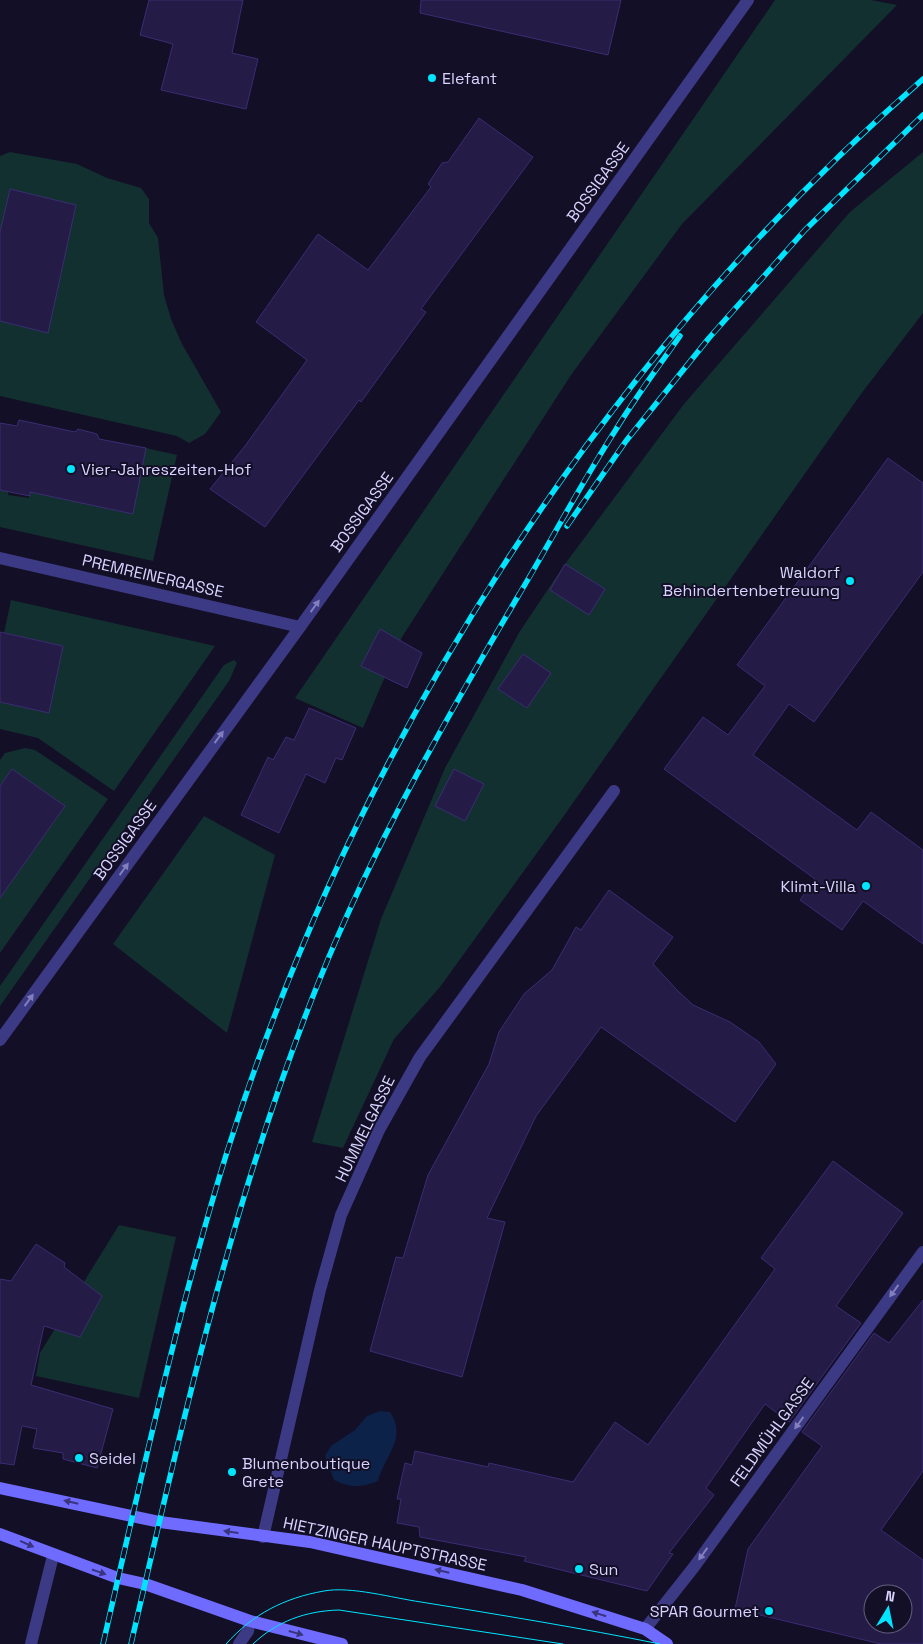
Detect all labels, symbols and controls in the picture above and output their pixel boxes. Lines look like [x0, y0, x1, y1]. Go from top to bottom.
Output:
place label: Elefant [442, 68, 497, 89]
marker: Elefant [426, 72, 438, 84]
street label: BOSSIGASSE [562, 138, 634, 226]
place label: Vier-Jahreszeiten-Hof [81, 459, 251, 480]
marker: Vier-Jahreszeiten-Hof [65, 463, 77, 475]
street label: BOSSIGASSE [326, 468, 398, 556]
street label: PREMREINERGASSE [80, 550, 226, 602]
place label: Waldorf Behindertenbetreuung [663, 562, 840, 601]
marker: Waldorf Behindertenbetreuung [844, 575, 856, 587]
one-way arrow [310, 599, 320, 613]
one-way arrow [214, 731, 225, 744]
street label: BOSSIGASSE [89, 796, 161, 884]
one-way arrow [119, 862, 129, 876]
place label: Klimt-Villa [780, 876, 856, 897]
marker: Klimt-Villa [860, 880, 872, 892]
one-way arrow [23, 994, 33, 1007]
street label: HUMMELGASSE [330, 1072, 400, 1186]
one-way arrow [889, 1284, 899, 1298]
street label: FELDMÜHLGASSE [725, 1373, 819, 1491]
one-way arrow [794, 1416, 804, 1430]
place label: Seidel [89, 1448, 136, 1469]
marker: Seidel [73, 1452, 85, 1464]
place label: Blumenboutique Grete [242, 1453, 370, 1492]
marker: Blumenboutique Grete [226, 1466, 238, 1478]
one-way arrow [64, 1498, 79, 1506]
street label: HIETZINGER HAUPTSTRASSE [281, 1512, 489, 1576]
one-way arrow [222, 1528, 238, 1536]
one-way arrow [20, 1540, 34, 1548]
one-way arrow [698, 1547, 709, 1560]
place label: Sun [589, 1559, 618, 1580]
marker: Sun [573, 1563, 585, 1575]
one-way arrow [434, 1567, 449, 1575]
one-way arrow [92, 1569, 107, 1576]
north arrow [863, 1584, 913, 1634]
text: N [884, 1587, 896, 1606]
place label: SPAR Gourmet [650, 1601, 759, 1622]
marker: SPAR Gourmet [763, 1605, 775, 1617]
one-way arrow [591, 1610, 606, 1617]
one-way arrow [288, 1629, 304, 1637]

